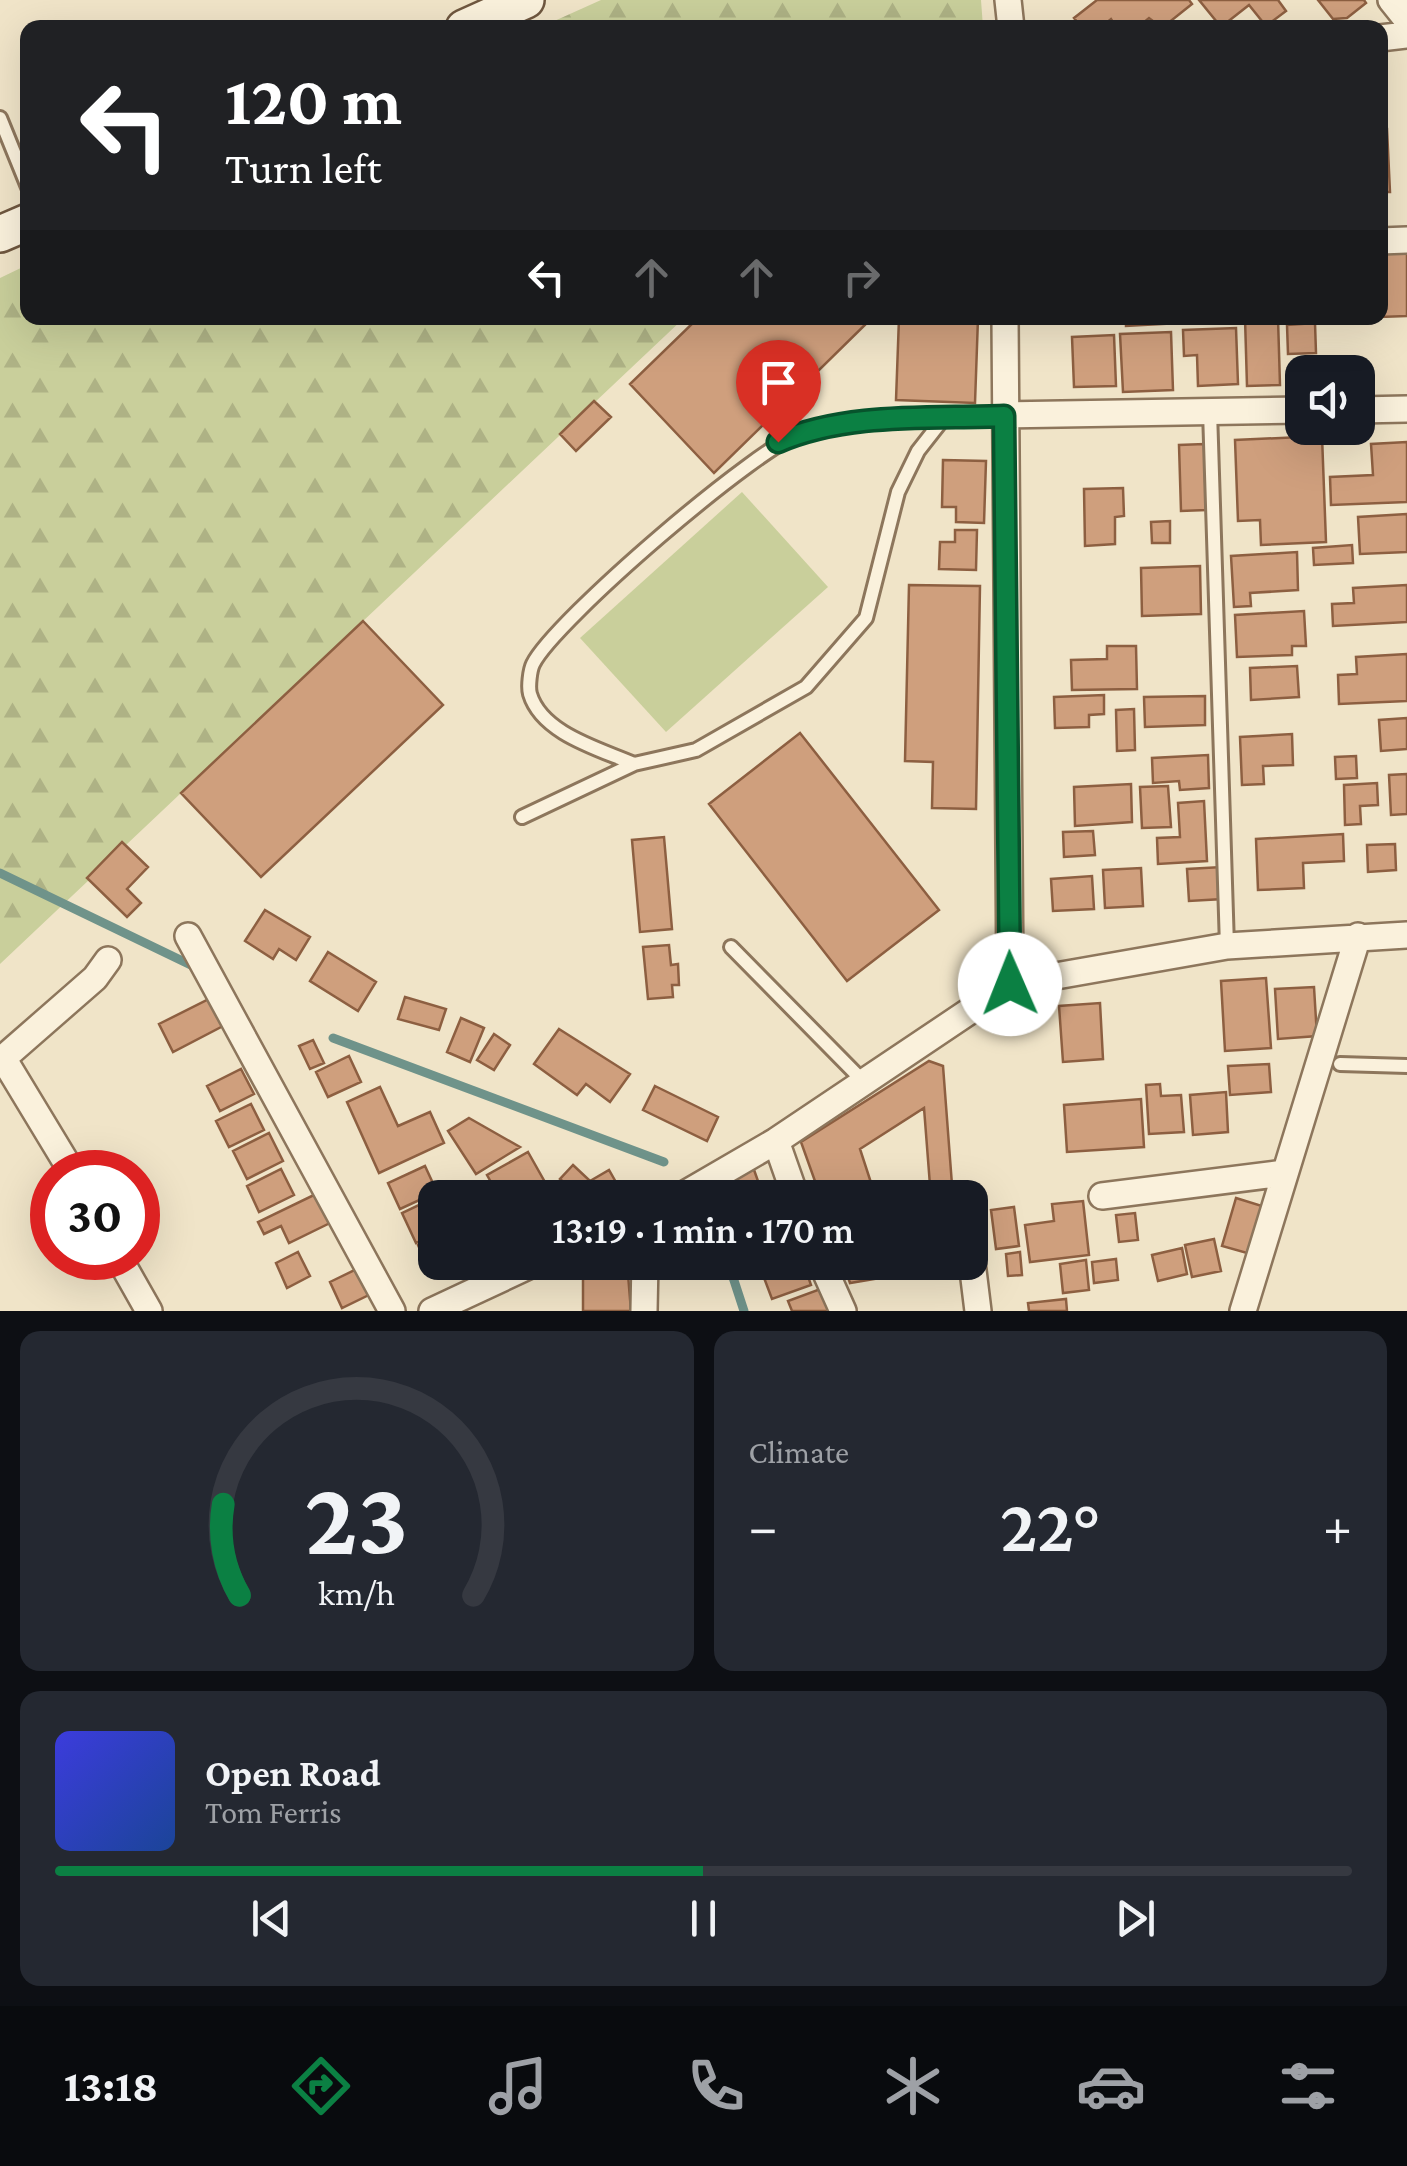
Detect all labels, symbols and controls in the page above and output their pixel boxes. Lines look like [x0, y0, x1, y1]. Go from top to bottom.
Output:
icon: left [60, 60, 190, 190]
text: 120 m [225, 61, 402, 139]
text: Turn left [225, 143, 382, 193]
icon: left [519, 250, 574, 305]
icon: ahead [624, 250, 679, 305]
icon: ahead [729, 250, 784, 305]
icon: right [834, 250, 889, 305]
pin [736, 340, 821, 443]
icon: arrive [751, 355, 806, 410]
map controls [1285, 355, 1375, 445]
button: sound [1285, 355, 1375, 445]
position arrow [958, 932, 1062, 1036]
speed limit sign: 30 [30, 1150, 160, 1280]
text: 13:19 · 1 min · 170 m [552, 1209, 854, 1251]
text: Climate [749, 1434, 849, 1470]
text: 23 [305, 1460, 409, 1575]
text: 22° [1000, 1484, 1100, 1567]
text: − [749, 1496, 778, 1557]
text: + [1323, 1496, 1352, 1557]
text: km/h [318, 1573, 395, 1613]
text: Open Road [205, 1752, 381, 1794]
text: Tom Ferris [205, 1794, 342, 1830]
icon: previous [244, 1891, 299, 1946]
icon: pause [676, 1891, 731, 1946]
icon: next [1108, 1891, 1163, 1946]
icon: directions [286, 2051, 356, 2121]
icon: music [483, 2051, 553, 2121]
icon: phone [681, 2051, 751, 2121]
icon: climate [878, 2051, 948, 2121]
icon: car [1076, 2051, 1146, 2121]
icon: filters [1273, 2051, 1343, 2121]
text: 13:18 [64, 2061, 158, 2111]

